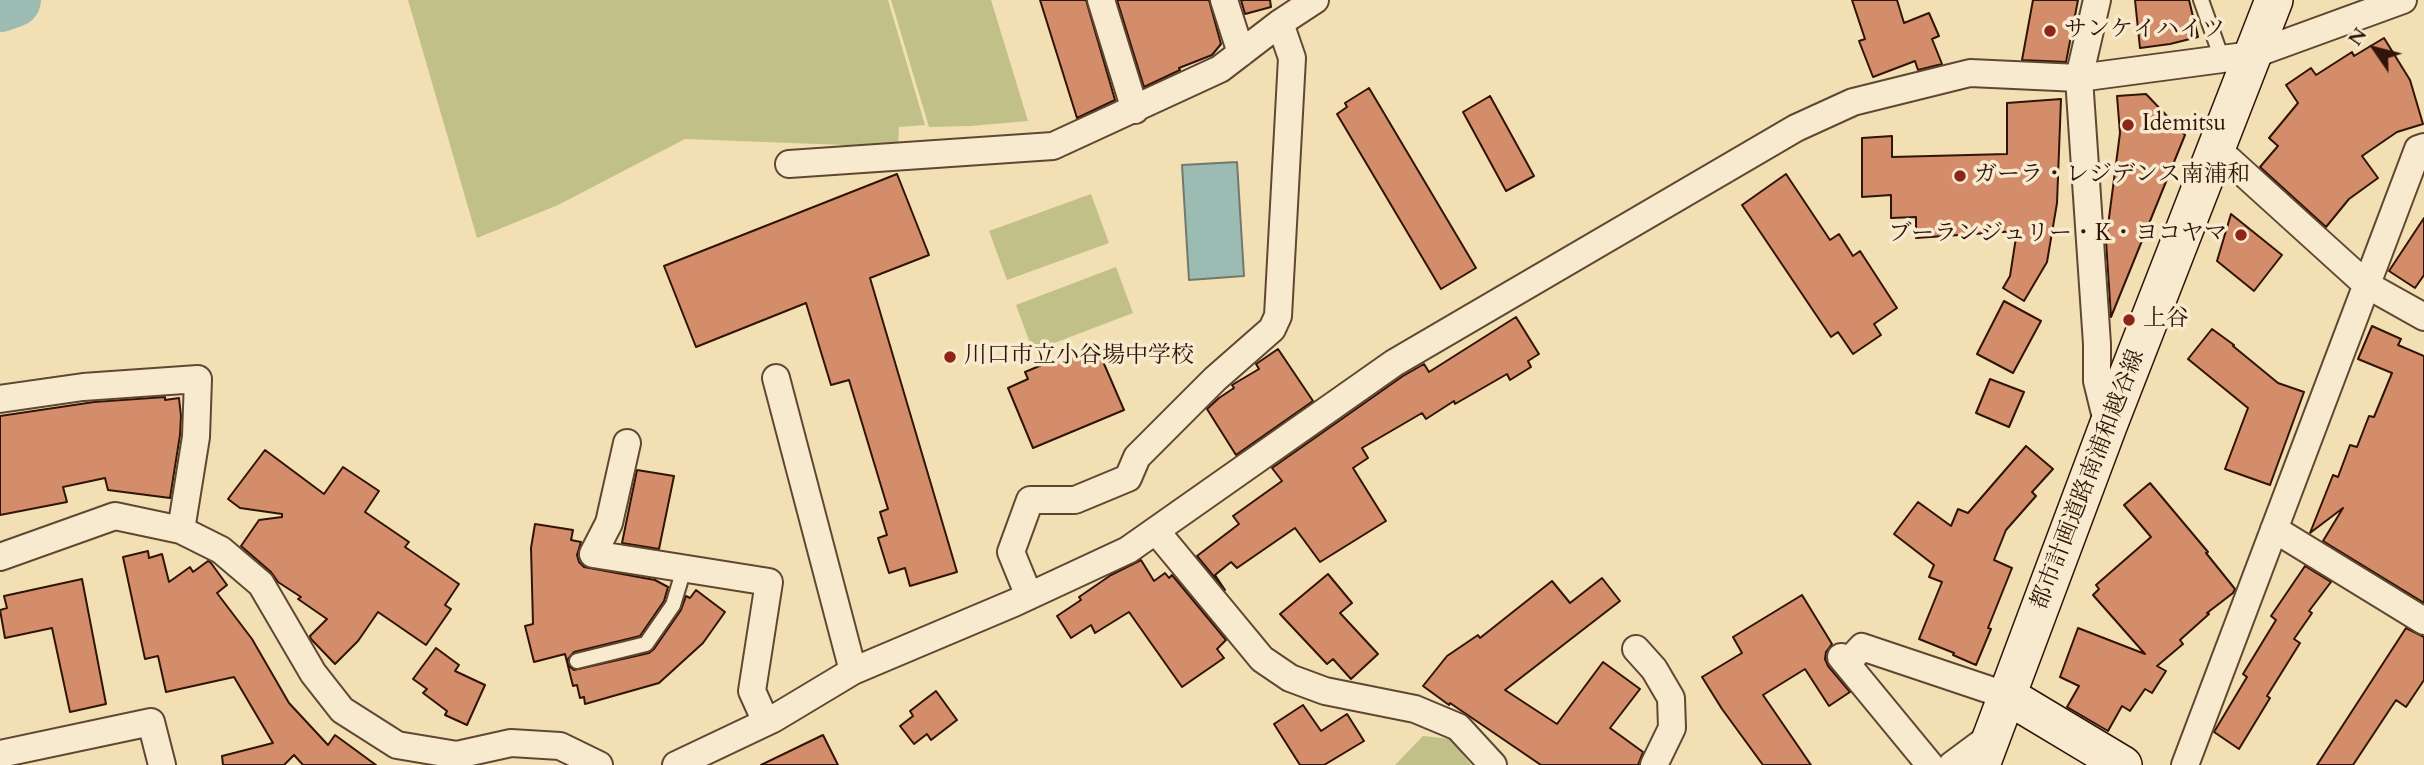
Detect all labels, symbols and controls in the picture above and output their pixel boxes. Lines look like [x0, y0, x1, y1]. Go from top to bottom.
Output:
north arrow [2340, 14, 2410, 84]
place label: サンケイハイツ [2064, 17, 2225, 45]
marker: サンケイハイツ [2042, 23, 2058, 39]
text: N [2342, 23, 2373, 51]
place label: Idemitsu [2142, 111, 2226, 139]
marker: Idemitsu [2120, 117, 2136, 133]
place label: ガーラ・レジデンス南浦和 [1974, 162, 2250, 190]
marker: ガーラ・レジデンス南浦和 [1952, 168, 1968, 184]
place label: ブーランジュリー・K・ヨコヤマ [1889, 221, 2227, 249]
marker: ブーランジュリー・K・ヨコヤマ [2233, 227, 2249, 243]
place label: 上谷 [2143, 306, 2189, 334]
marker: 上谷 [2121, 312, 2137, 328]
place label: 川口市立小谷場中学校 [964, 343, 1194, 371]
street label: 都市計画道路南浦和越谷線 [2027, 346, 2151, 614]
marker: 川口市立小谷場中学校 [942, 349, 958, 365]

